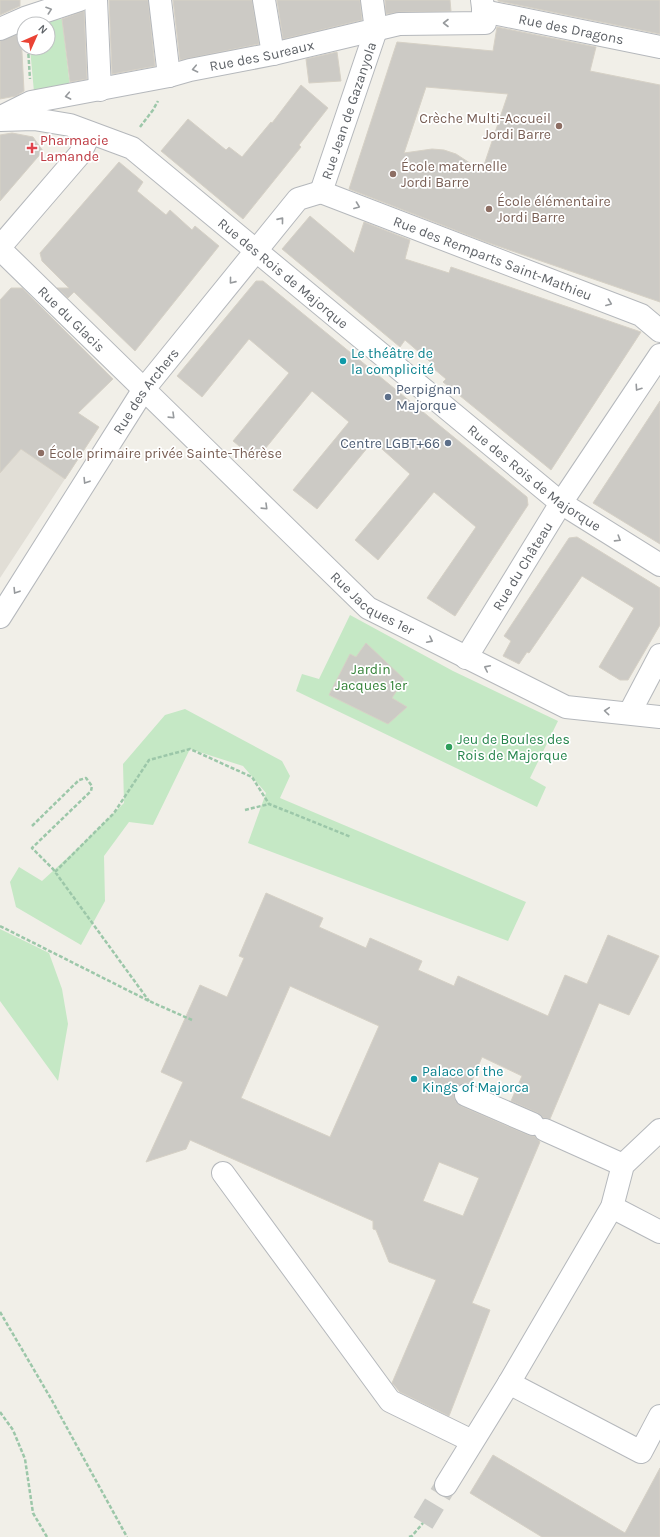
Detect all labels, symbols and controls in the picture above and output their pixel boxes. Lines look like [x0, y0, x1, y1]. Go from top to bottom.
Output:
one-way arrow [46, 6, 53, 15]
street label: Rue des Dragons [517, 10, 625, 48]
north arrow [16, 16, 56, 56]
one-way arrow [443, 19, 449, 28]
text: N [35, 22, 50, 37]
street label: Rue des Sureaux [208, 36, 316, 75]
street label: Rue Jean de Gazanyola [317, 40, 380, 182]
one-way arrow [192, 64, 198, 73]
one-way arrow [65, 91, 71, 100]
place label: Crèche Multi-Accueil Jordi Barre [419, 110, 551, 143]
marker: Crèche Multi-Accueil Jordi Barre [554, 121, 564, 131]
place label: Pharmacie Lamande [40, 132, 108, 165]
marker: Pharmacie Lamande [27, 143, 37, 153]
place label: École maternelle Jordi Barre [401, 157, 507, 191]
marker: École maternelle Jordi Barre [388, 169, 398, 179]
place label: École élémentaire Jordi Barre [497, 192, 611, 226]
one-way arrow [354, 201, 361, 209]
marker: École élémentaire Jordi Barre [484, 204, 494, 214]
street label: Rue des Remparts Saint-Mathieu [391, 212, 595, 304]
street label: Rue des Rois de Majorque [215, 214, 352, 332]
one-way arrow [276, 218, 283, 225]
one-way arrow [229, 276, 236, 284]
street label: Rue du Glacis [34, 282, 109, 355]
one-way arrow [606, 298, 613, 306]
street label: Rue des Archers [109, 344, 182, 437]
place label: Le théâtre de la complicité [351, 345, 434, 378]
marker: Le théâtre de la complicité [338, 356, 348, 366]
place label: Perpignan Majorque [396, 381, 461, 414]
one-way arrow [635, 384, 643, 391]
marker: Perpignan Majorque [383, 392, 393, 402]
one-way arrow [167, 411, 175, 419]
street label: Rue des Rois de Majorque [464, 421, 604, 534]
place label: Centre LGBT+66 [340, 435, 440, 452]
marker: Centre LGBT+66 [443, 438, 453, 448]
place label: École primaire privée Sainte-Thérèse [49, 444, 282, 462]
marker: École primaire privée Sainte-Thérèse [36, 448, 46, 458]
one-way arrow [83, 477, 91, 484]
one-way arrow [260, 502, 268, 510]
street label: Rue du Château [489, 518, 556, 613]
one-way arrow [613, 534, 620, 541]
street label: Rue Jacques 1er [327, 568, 418, 639]
one-way arrow [14, 587, 21, 594]
one-way arrow [426, 635, 433, 642]
park label: Jardin Jacques 1er [335, 661, 408, 694]
one-way arrow [483, 665, 491, 673]
one-way arrow [604, 706, 610, 715]
place label: Jeu de Boules des Rois de Majorque [457, 731, 570, 764]
marker: Jeu de Boules des Rois de Majorque [444, 742, 454, 752]
place label: Palace of the Kings of Majorca [422, 1063, 529, 1096]
marker: Palace of the Kings of Majorca [409, 1074, 419, 1084]

